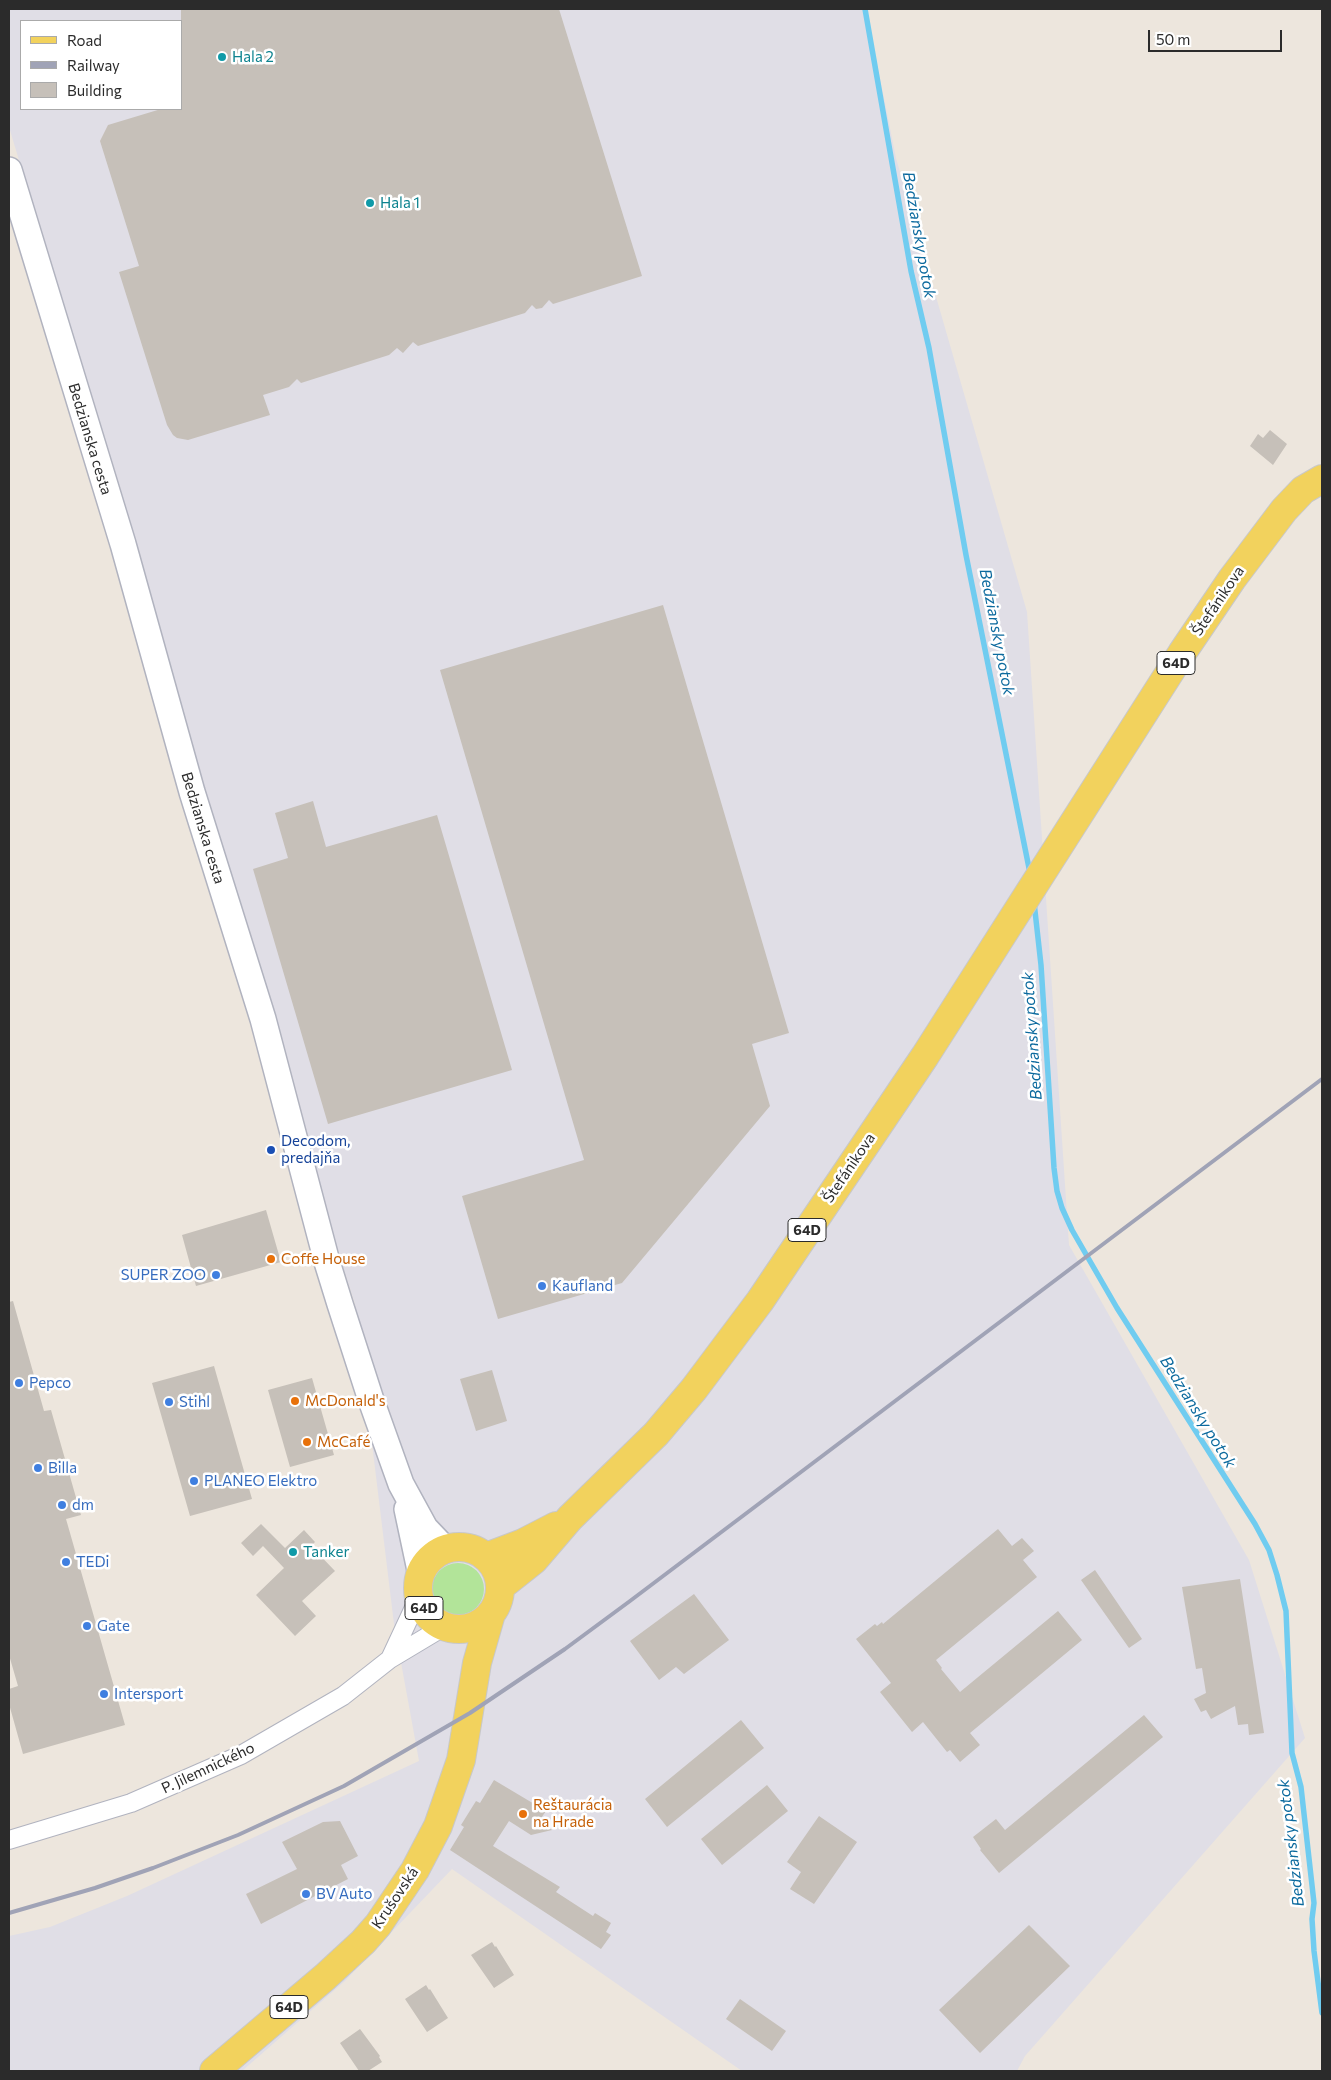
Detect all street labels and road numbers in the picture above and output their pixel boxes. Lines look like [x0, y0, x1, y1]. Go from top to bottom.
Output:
street label: Bedzianska cesta [64, 381, 116, 497]
street label: Štefánikova [1188, 563, 1248, 639]
road number: 64D [1157, 651, 1195, 674]
street label: Bedzianska cesta [177, 770, 229, 886]
street label: Štefánikova [819, 1130, 879, 1206]
road number: 64D [788, 1218, 826, 1242]
road number: 64D [405, 1596, 443, 1620]
street label: P. Jilemnického [159, 1739, 257, 1797]
street label: Krušovská [368, 1864, 422, 1932]
road number: 64D [270, 1995, 308, 2018]

